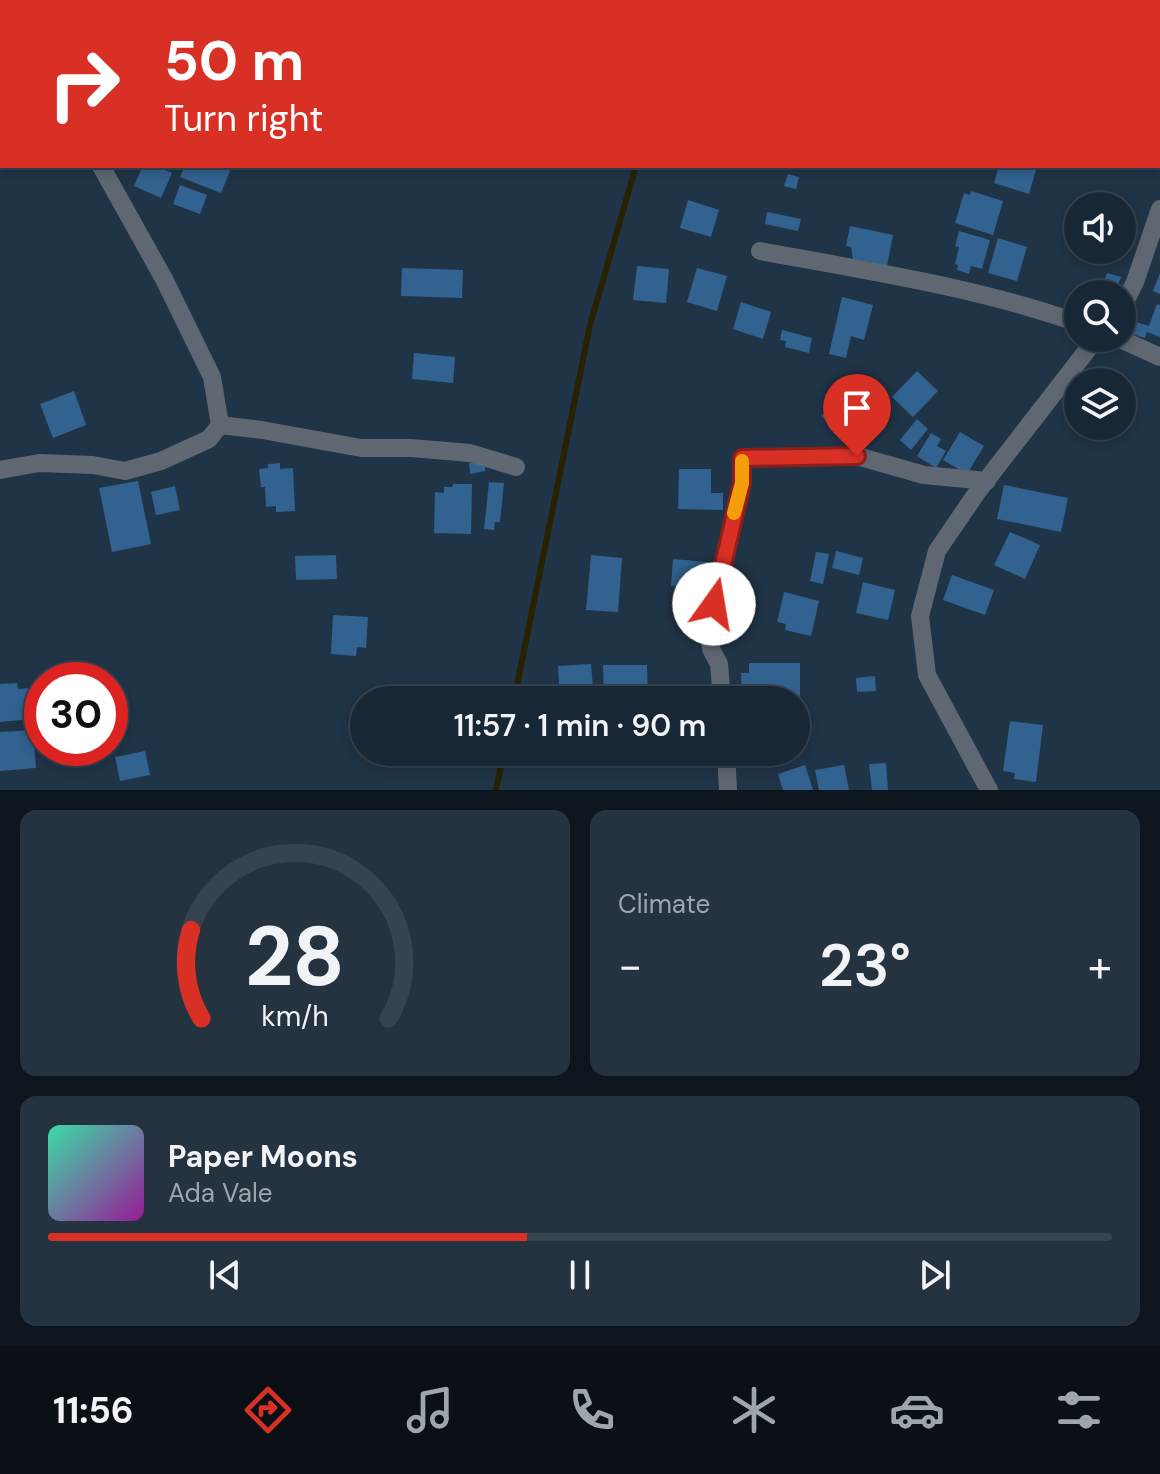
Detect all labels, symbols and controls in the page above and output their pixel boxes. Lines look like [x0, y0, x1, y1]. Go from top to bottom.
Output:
text: 50 m [164, 24, 304, 97]
icon: right [32, 32, 136, 136]
text: Turn right [164, 95, 323, 142]
map controls [1064, 192, 1136, 440]
button: sound [1064, 192, 1136, 264]
button: search [1064, 280, 1136, 352]
button: layers [1064, 368, 1136, 440]
pin [823, 374, 891, 456]
icon: arrive [835, 386, 879, 430]
position arrow [672, 562, 756, 646]
speed limit sign: 30 [24, 662, 128, 766]
text: 11:57 · 1 min · 90 m [454, 706, 706, 745]
text: Climate [618, 887, 710, 921]
text: 28 [245, 902, 345, 1011]
text: 23° [819, 926, 911, 1005]
text: − [618, 937, 642, 995]
text: + [1088, 937, 1112, 995]
text: km/h [261, 998, 329, 1035]
text: Paper Moons [168, 1137, 358, 1176]
text: Ada Vale [168, 1176, 273, 1210]
icon: previous [203, 1253, 247, 1297]
icon: pause [558, 1253, 602, 1297]
icon: next [913, 1253, 957, 1297]
icon: directions [240, 1382, 296, 1438]
icon: music [402, 1382, 458, 1438]
icon: phone [564, 1382, 620, 1438]
icon: climate [726, 1382, 782, 1438]
icon: car [889, 1382, 945, 1438]
icon: filters [1051, 1382, 1107, 1438]
text: 11:56 [53, 1387, 134, 1434]

